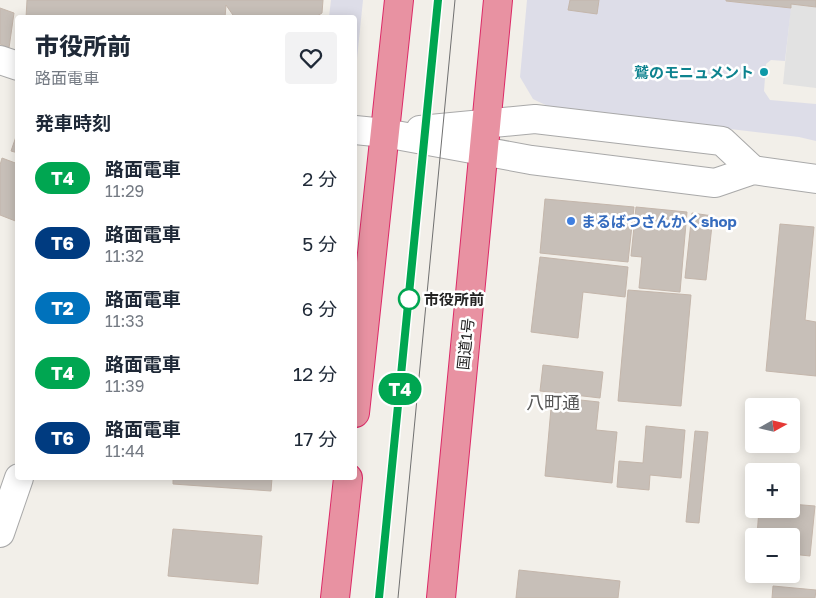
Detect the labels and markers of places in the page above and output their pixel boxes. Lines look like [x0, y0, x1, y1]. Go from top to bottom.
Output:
place label: 鷲のモニュメント [634, 63, 754, 81]
marker: 鷲のモニュメント [758, 66, 770, 78]
place label: まるばつさんかくshop [581, 212, 737, 230]
marker: まるばつさんかくshop [565, 215, 577, 227]
marker: 市役所前 [398, 288, 420, 310]
place label: 市役所前 [424, 290, 484, 308]

